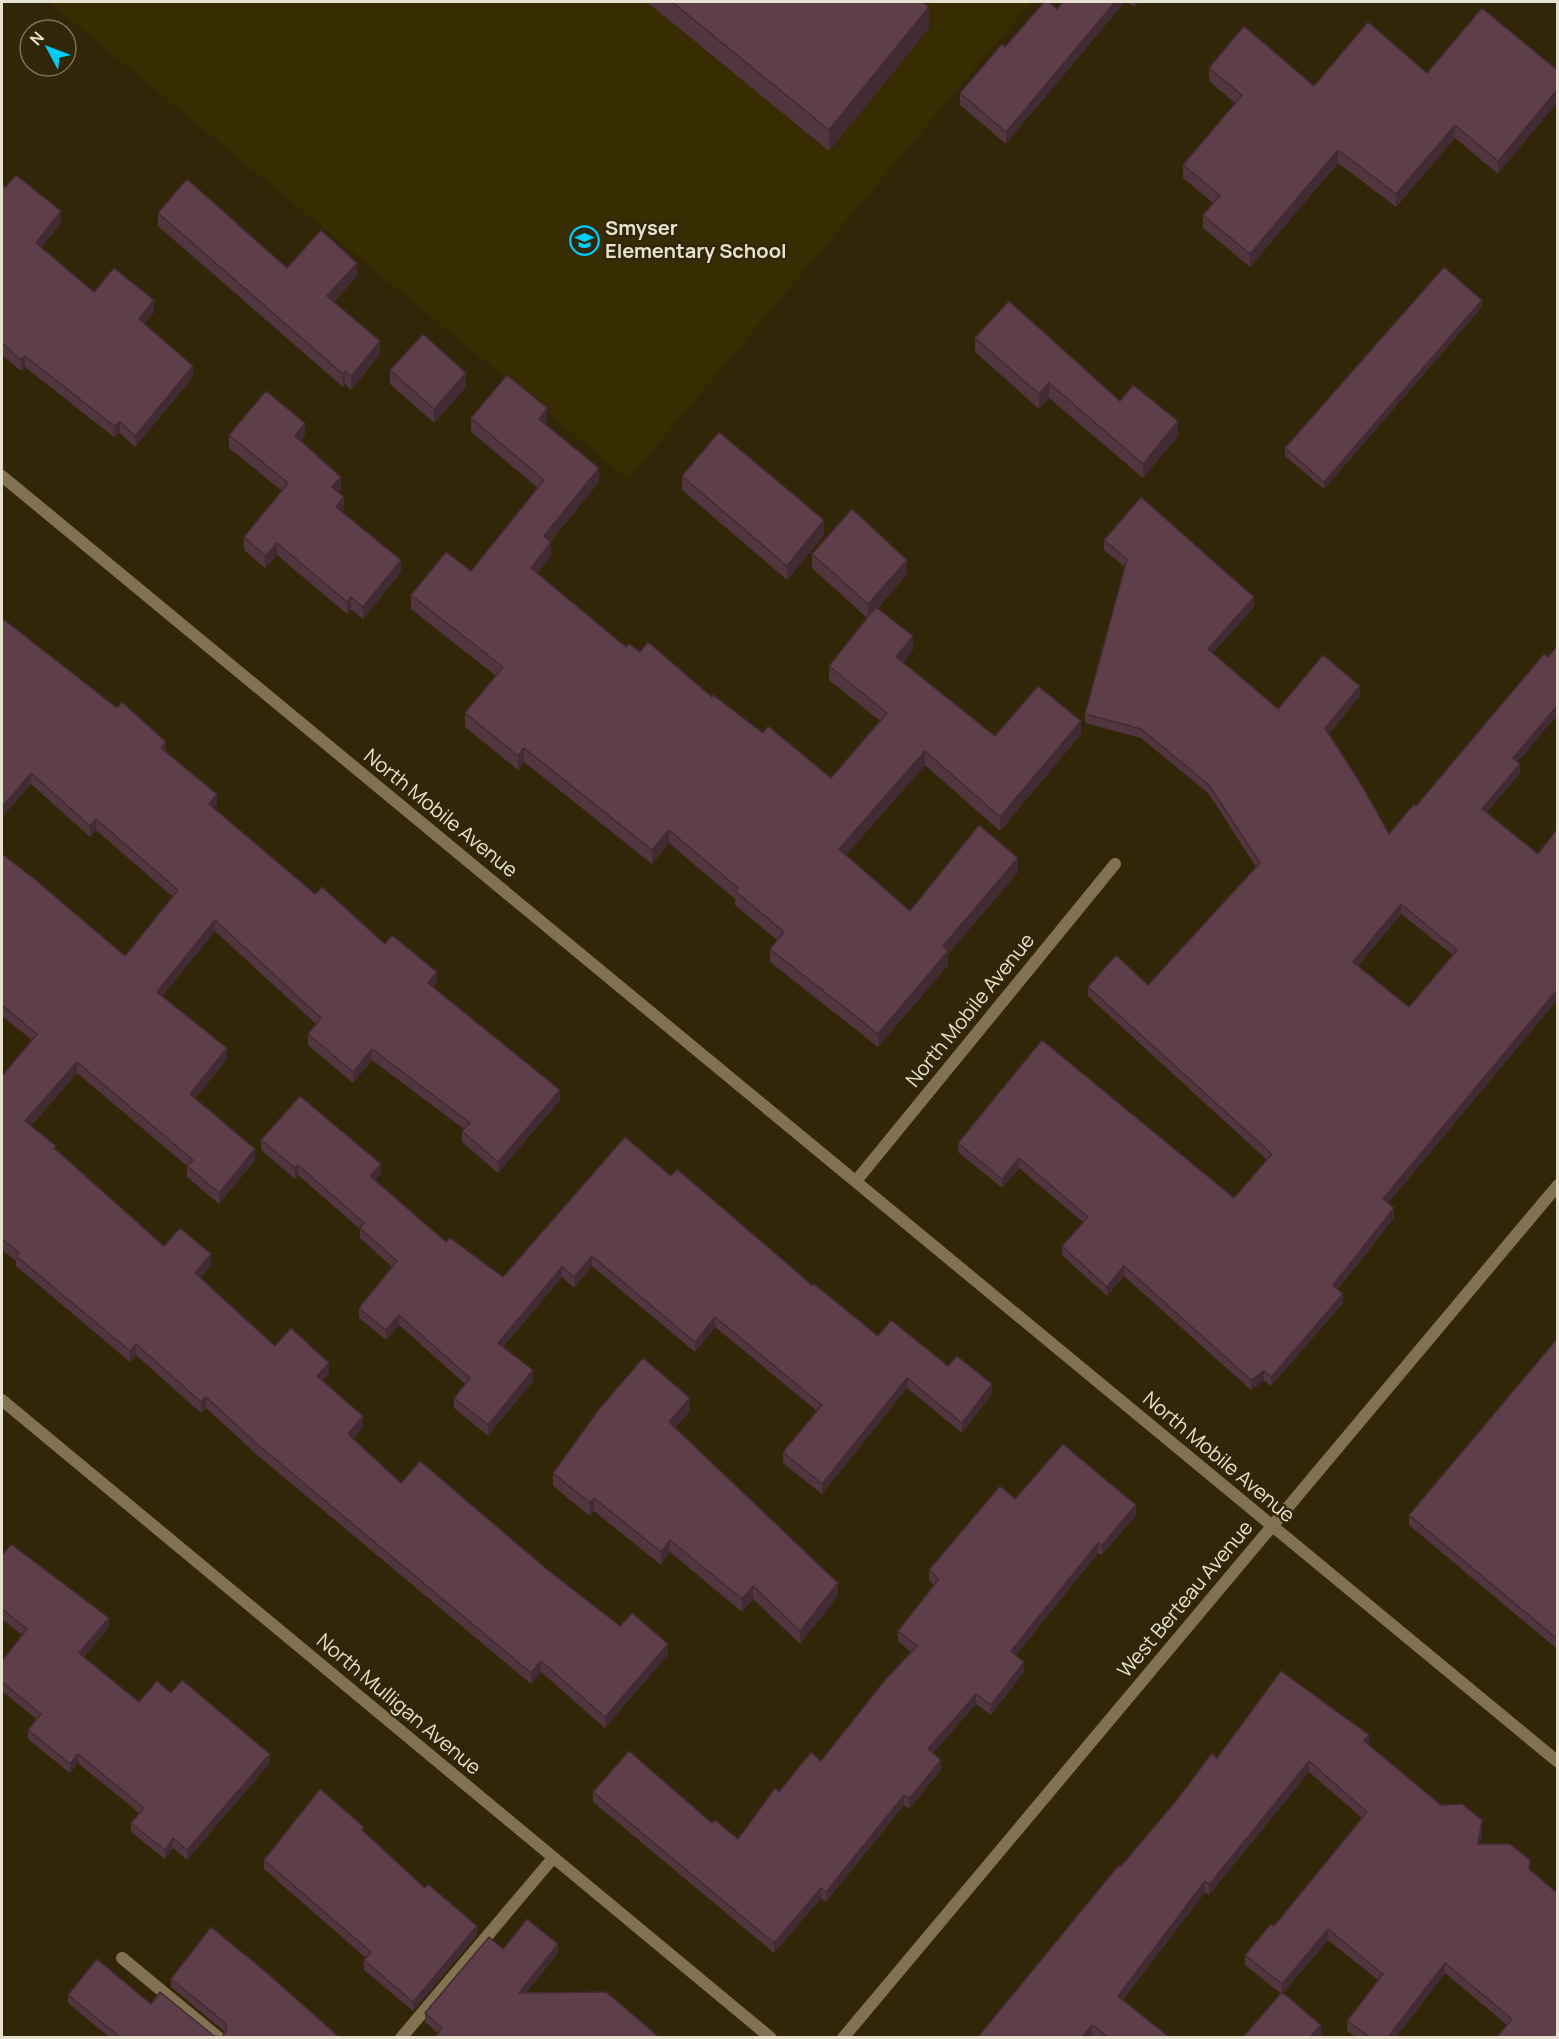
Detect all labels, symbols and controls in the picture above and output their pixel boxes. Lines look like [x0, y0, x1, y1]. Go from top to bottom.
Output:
north arrow [18, 18, 78, 78]
text: N [25, 27, 49, 50]
place label: Smyser Elementary School [605, 214, 787, 264]
school or university icon: Smyser Elementary School [568, 224, 600, 256]
street label: North Mobile Avenue [359, 742, 524, 883]
street label: North Mobile Avenue [899, 927, 1040, 1092]
street label: North Mobile Avenue [1138, 1385, 1301, 1528]
street label: West Berteau Avenue [1111, 1514, 1258, 1683]
street label: North Mulligan Avenue [312, 1627, 487, 1780]

